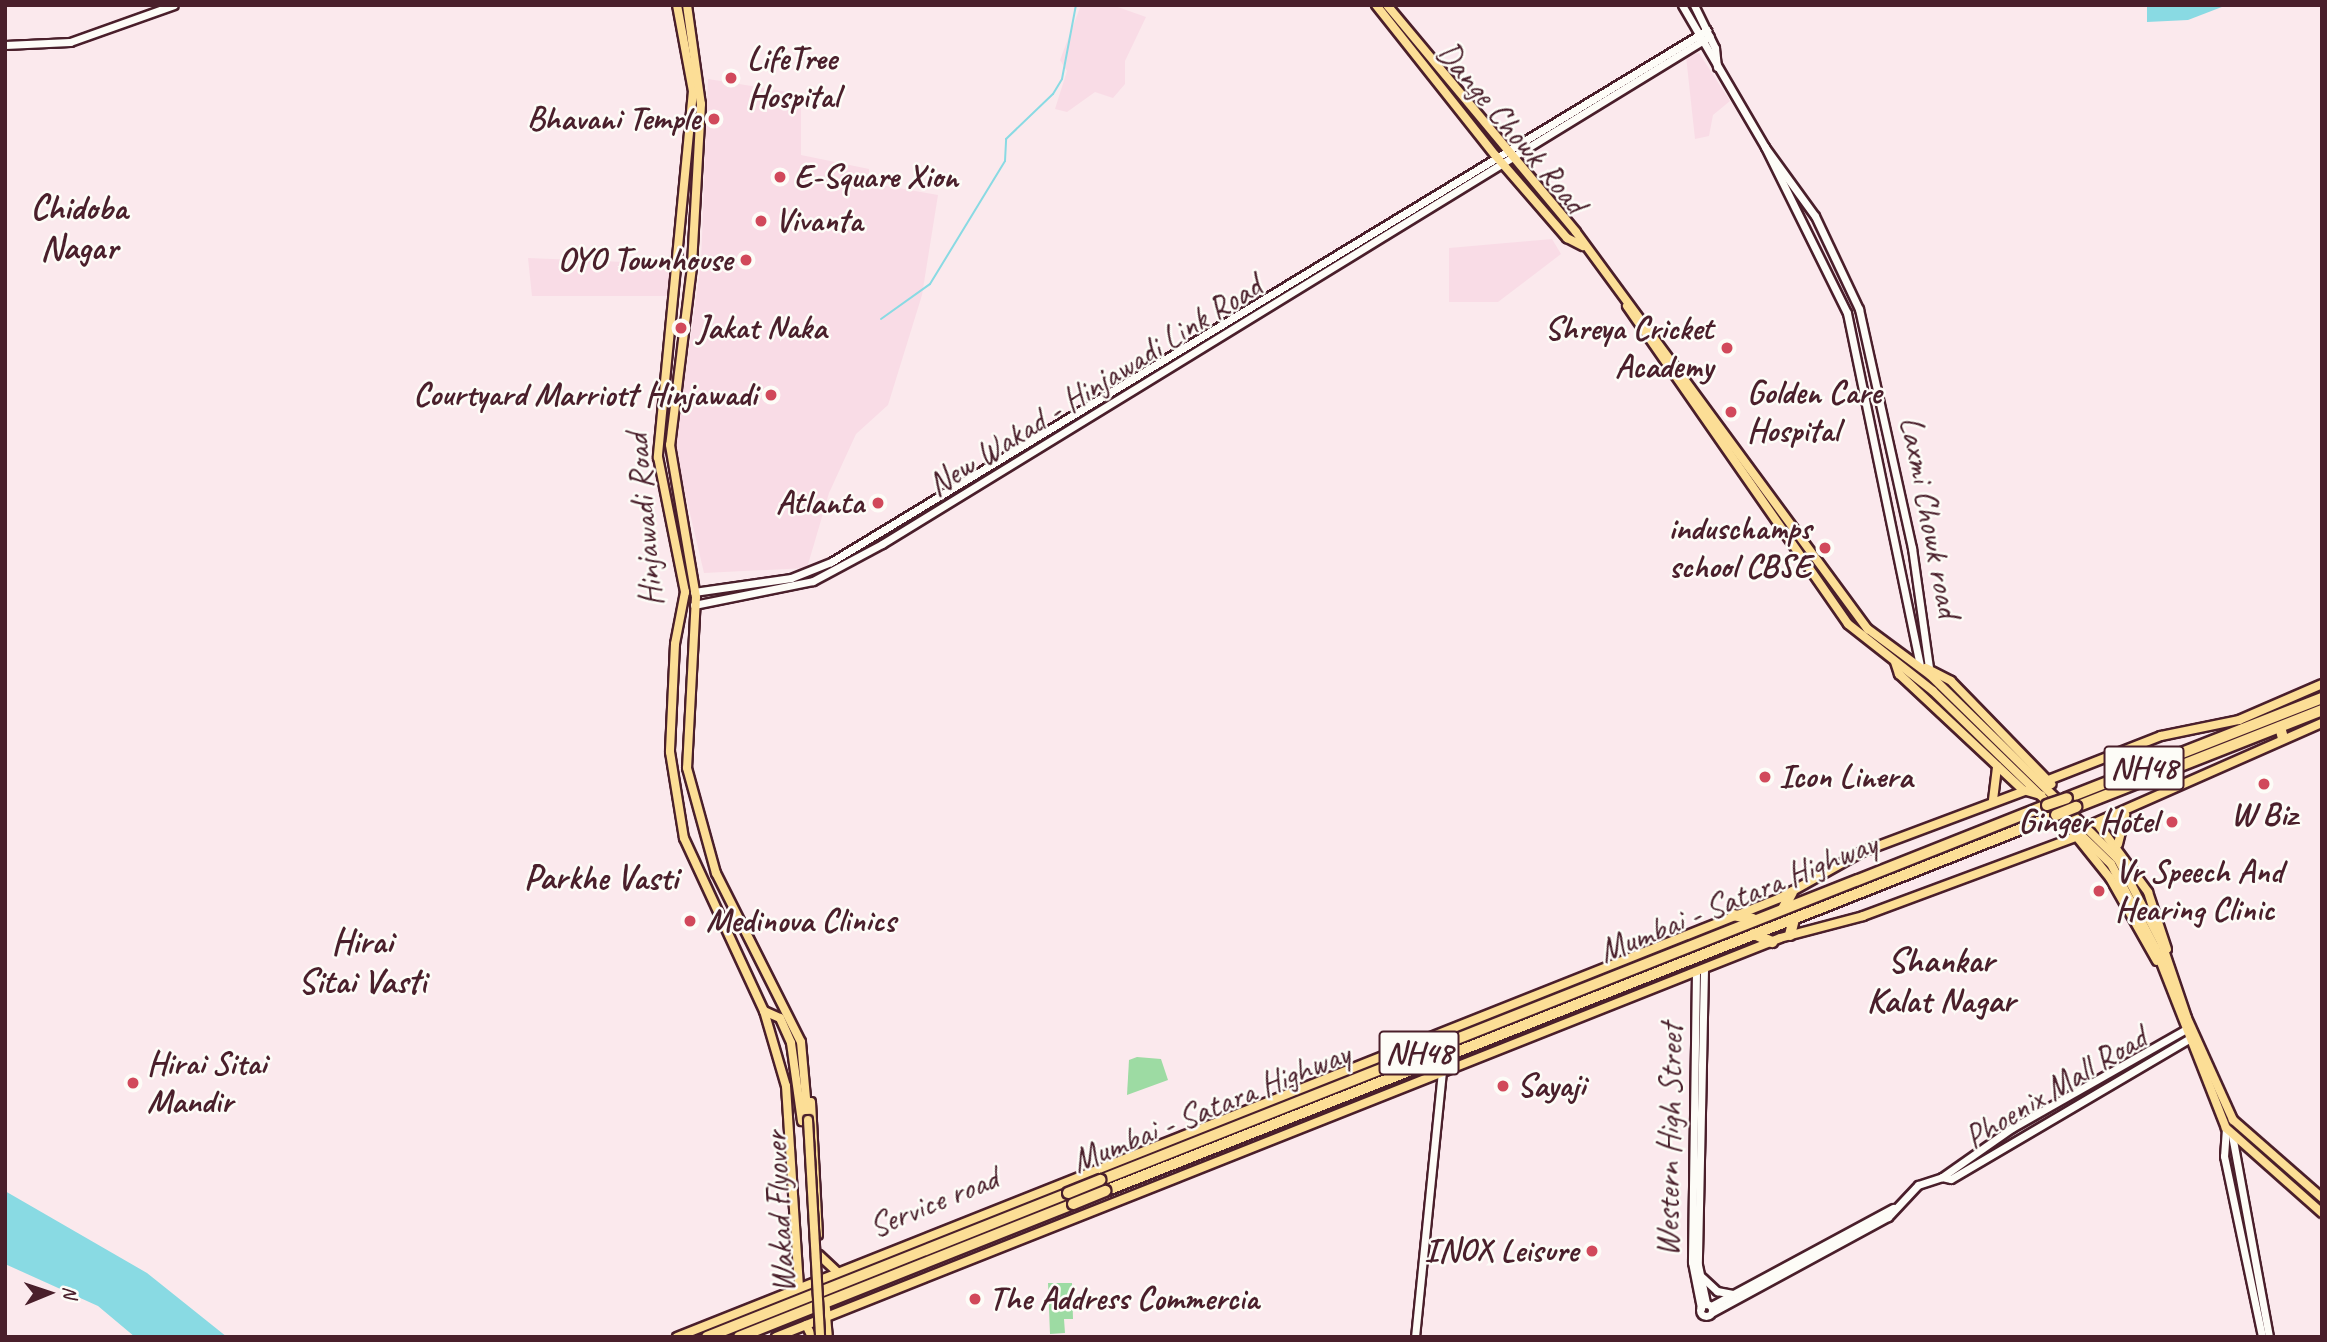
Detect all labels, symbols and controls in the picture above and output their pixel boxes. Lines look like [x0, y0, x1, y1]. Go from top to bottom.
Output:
street label: Dange Chowk Road [1427, 33, 1595, 223]
place label: LifeTree Hospital [747, 39, 839, 117]
marker: LifeTree Hospital [721, 68, 741, 88]
place label: Bhavani Temple [527, 99, 700, 139]
marker: Bhavani Temple [706, 111, 722, 127]
place label: E-Square Xion [794, 157, 958, 197]
marker: E-Square Xion [772, 169, 788, 185]
district label: Chidoba Nagar [30, 187, 128, 269]
place label: Vivanta [775, 201, 862, 241]
marker: Vivanta [753, 213, 769, 229]
place label: OYO Townhouse [558, 240, 732, 280]
marker: OYO Townhouse [738, 252, 754, 268]
street label: New Wakad - Hinjawadi Link Road [920, 267, 1270, 505]
place label: Jakat Naka [697, 308, 828, 348]
place label: Shreya Cricket Academy [1544, 309, 1713, 387]
marker: Jakat Naka [671, 318, 691, 338]
marker: Shreya Cricket Academy [1719, 340, 1735, 356]
place label: Golden Care Hospital [1747, 373, 1882, 451]
place label: Courtyard Marriott Hinjawadi [413, 375, 757, 415]
marker: Courtyard Marriott Hinjawadi [763, 387, 779, 403]
marker: Golden Care Hospital [1721, 402, 1741, 422]
street label: Laxmi Chowk road [1890, 413, 1968, 621]
street label: Hinjawadi Road [618, 432, 672, 608]
place label: Atlanta [776, 483, 864, 523]
marker: Atlanta [870, 495, 886, 511]
place label: induschamps school CBSE [1668, 509, 1811, 587]
marker: induschamps school CBSE [1817, 540, 1833, 556]
road number: NH48 [2102, 740, 2186, 796]
place label: Icon Linera [1779, 757, 1912, 797]
marker: Icon Linera [1757, 769, 1773, 785]
marker: W Biz [2256, 776, 2272, 792]
place label: W Biz [2231, 795, 2297, 835]
place label: Ginger Hotel [2018, 802, 2158, 842]
marker: Ginger Hotel [2164, 814, 2180, 830]
street label: Mumbai - Satara Highway [1594, 824, 1882, 972]
place label: Vr Speech And Hearing Clinic [2115, 852, 2281, 930]
district label: Parkhe Vasti [524, 857, 678, 899]
marker: Vr Speech And Hearing Clinic [2089, 881, 2109, 901]
place label: Medinova Clinics [706, 901, 896, 941]
marker: Medinova Clinics [680, 911, 700, 931]
district label: Hirai Sitai Vasti [298, 921, 426, 1003]
district label: Shankar Kalat Nagar [1866, 940, 2016, 1022]
street label: Phoenix Mall Road [1957, 1018, 2155, 1158]
street label: Western High Street [1648, 1023, 1692, 1257]
road number: NH48 [1377, 1024, 1461, 1082]
street label: Mumbai - Satara Highway [1067, 1034, 1355, 1182]
place label: Hirai Sitai Mandir [147, 1044, 267, 1122]
place label: Sayaji [1517, 1066, 1585, 1106]
marker: Hirai Sitai Mandir [125, 1075, 141, 1091]
marker: Sayaji [1495, 1078, 1511, 1094]
street label: Wakad Flyover [756, 1130, 804, 1294]
street label: Service road [864, 1159, 1004, 1247]
place label: INOX Leisure [1424, 1231, 1578, 1271]
marker: INOX Leisure [1584, 1243, 1600, 1259]
north arrow [14, 1258, 84, 1328]
place label: The Address Commercia [989, 1279, 1260, 1319]
text: N [58, 1286, 82, 1299]
marker: The Address Commercia [967, 1291, 983, 1307]

